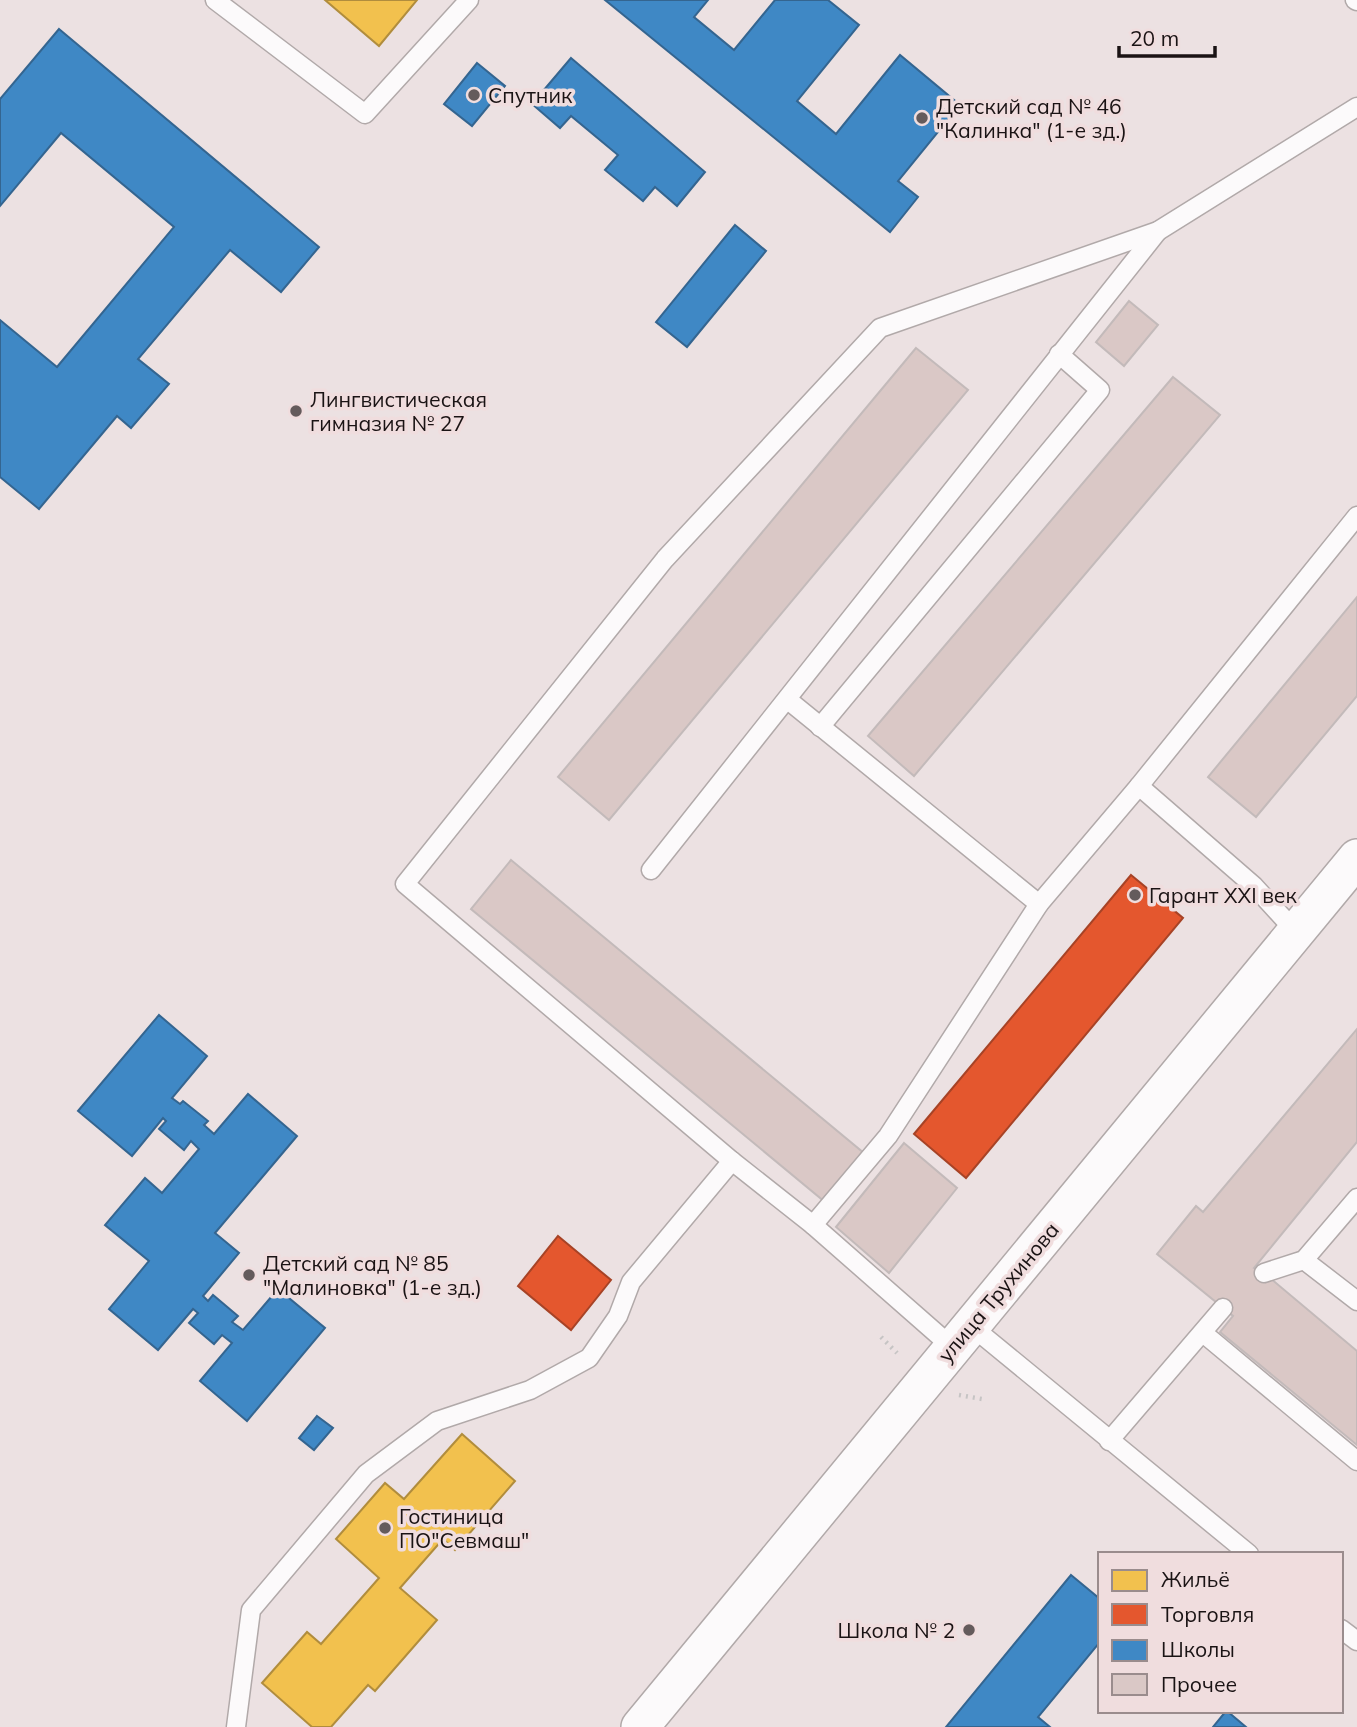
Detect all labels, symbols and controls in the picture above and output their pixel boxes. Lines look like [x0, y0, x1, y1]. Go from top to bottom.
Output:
scale bar [1119, 14, 1215, 58]
text: 20 m [1130, 25, 1179, 51]
place label: Спутник [488, 82, 573, 108]
marker: Спутник [466, 87, 482, 103]
place label: Детский сад № 46 "Калинка" (1-е зд.) [936, 93, 1127, 143]
marker: Детский сад № 46 "Калинка" (1-е зд.) [914, 110, 930, 126]
place label: Лингвистическая гимназия № 27 [310, 386, 487, 436]
marker: Лингвистическая гимназия № 27 [288, 403, 304, 419]
place label: Гарант XXI век [1149, 882, 1298, 908]
marker: Гарант XXI век [1127, 887, 1143, 903]
street label: улица Трухинова [932, 1217, 1064, 1367]
place label: Детский сад № 85 "Малиновка" (1-е зд.) [263, 1250, 482, 1300]
marker: Детский сад № 85 "Малиновка" (1-е зд.) [241, 1267, 257, 1283]
place label: Гостиница ПО"Севмаш" [399, 1503, 529, 1553]
marker: Гостиница ПО"Севмаш" [377, 1520, 393, 1536]
legend [1098, 1552, 1343, 1713]
text: Жильё [1161, 1566, 1230, 1592]
text: Торговля [1161, 1601, 1254, 1627]
place label: Школа № 2 [837, 1617, 955, 1643]
marker: Школа № 2 [961, 1622, 977, 1638]
text: Школы [1161, 1636, 1235, 1662]
text: Прочее [1161, 1671, 1237, 1697]

